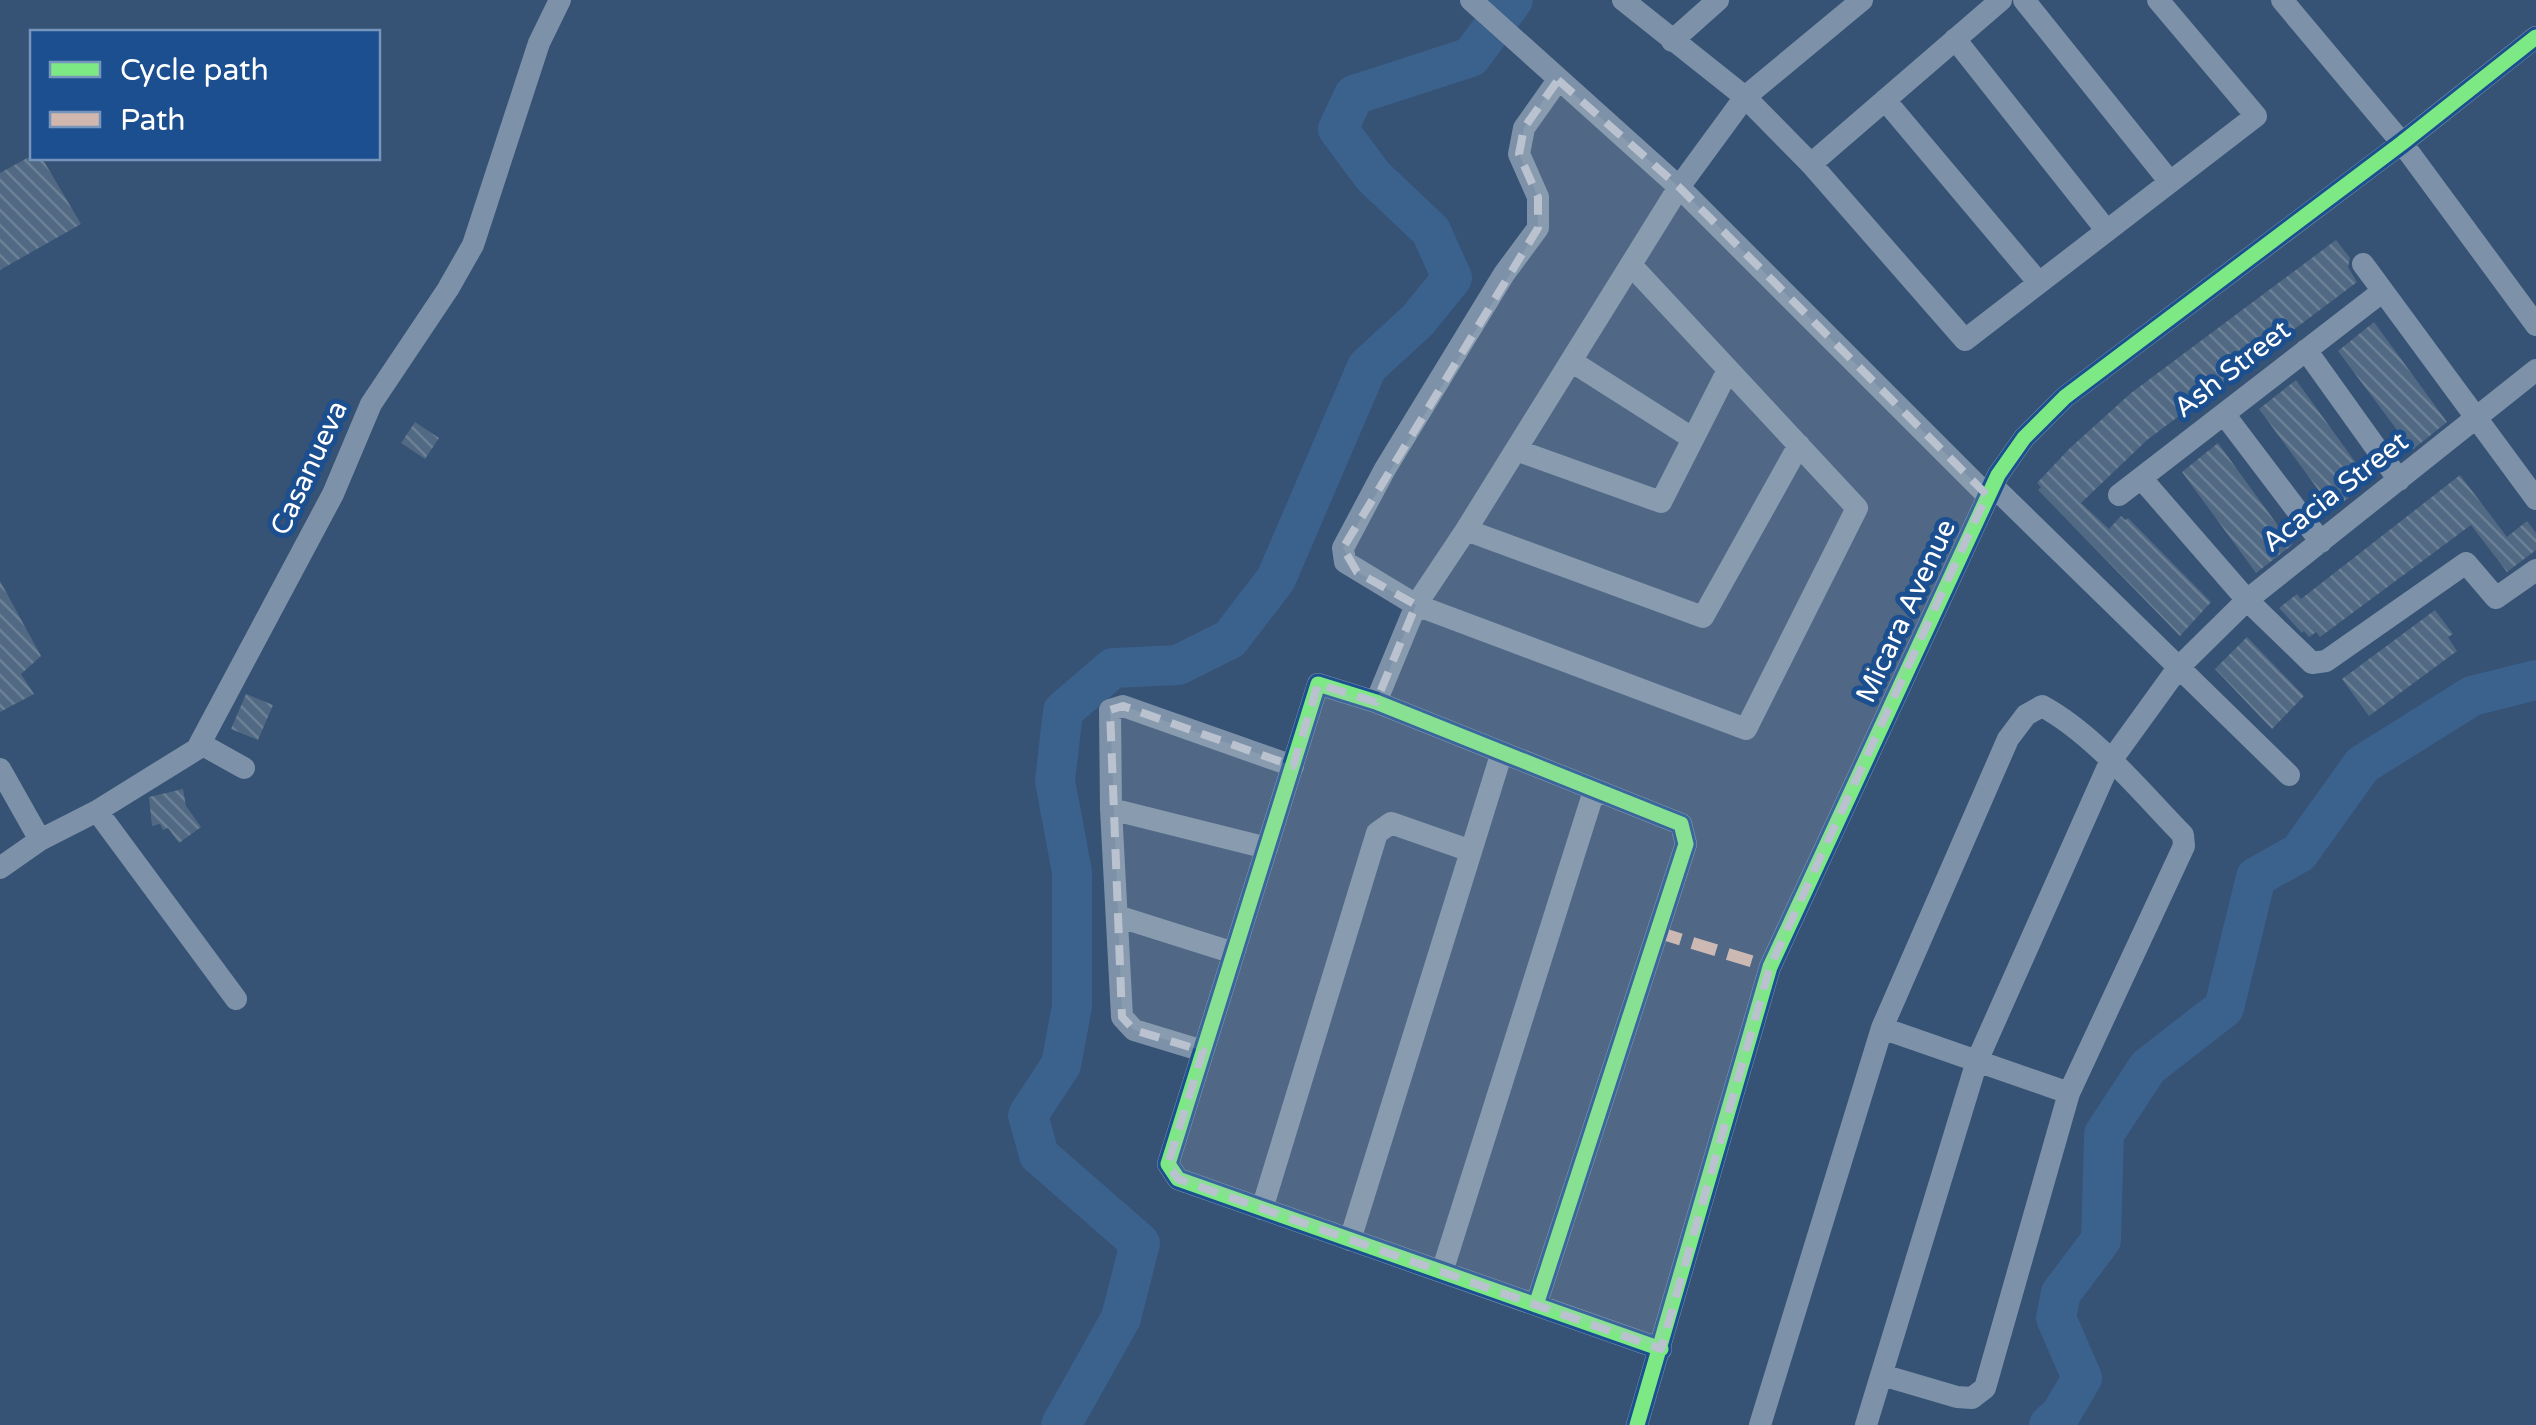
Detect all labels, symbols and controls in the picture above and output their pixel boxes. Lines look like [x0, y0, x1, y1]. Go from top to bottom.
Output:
legend [30, 30, 380, 160]
text: Cycle path [120, 52, 269, 89]
text: Path [120, 102, 186, 139]
street label: Ash Street [2167, 313, 2297, 425]
street label: Casanueva [263, 395, 355, 541]
street label: Acacia Street [2255, 424, 2415, 560]
street label: Micara Avenue [1849, 514, 1963, 708]

